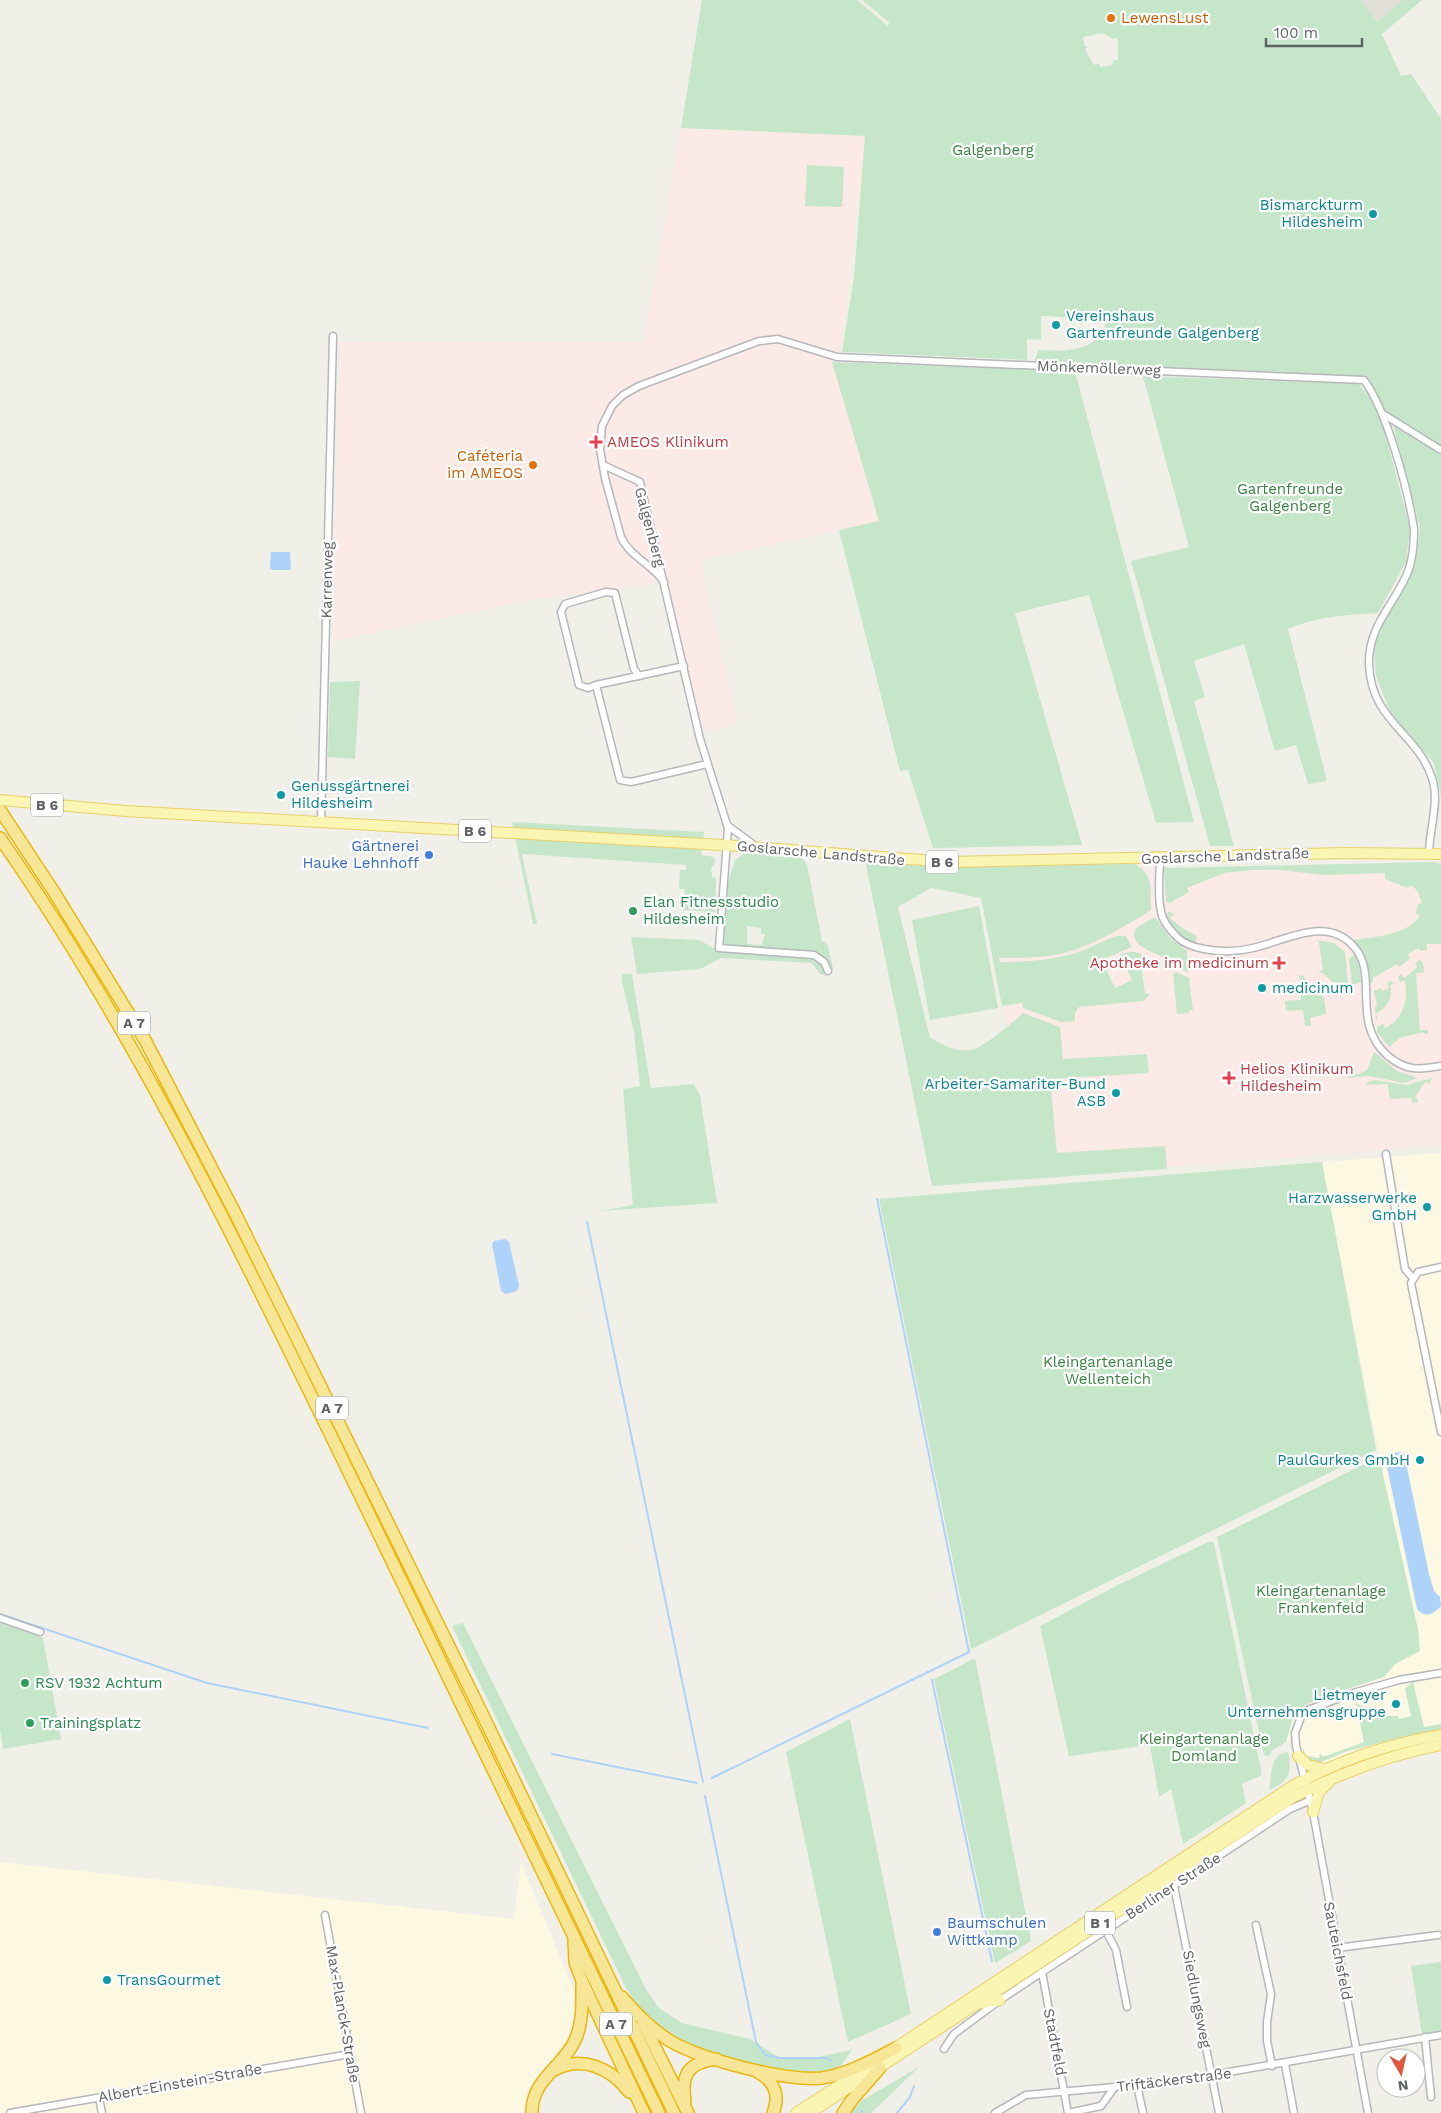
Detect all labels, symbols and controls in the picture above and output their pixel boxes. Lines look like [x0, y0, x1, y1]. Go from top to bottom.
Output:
place label: LewensLust [1121, 9, 1209, 27]
marker: LewensLust [1105, 12, 1117, 24]
scale bar [1266, 15, 1362, 47]
text: 100 m [1274, 24, 1318, 42]
park label: Galgenberg [952, 141, 1034, 159]
place label: Bismarckturm Hildesheim [1260, 196, 1363, 231]
marker: Bismarckturm Hildesheim [1367, 208, 1379, 220]
place label: Vereinshaus Gartenfreunde Galgenberg [1066, 307, 1259, 342]
marker: Vereinshaus Gartenfreunde Galgenberg [1050, 319, 1062, 331]
street label: Mönkemöllerweg [1037, 357, 1161, 379]
place label: AMEOS Klinikum [607, 433, 729, 451]
marker: AMEOS Klinikum [589, 435, 603, 449]
place label: Caféteria im AMEOS [447, 447, 523, 482]
marker: Caféteria im AMEOS [527, 459, 539, 471]
park label: Gartenfreunde Galgenberg [1237, 480, 1343, 515]
street label: Galgenberg [631, 485, 669, 569]
street label: Karrenweg [317, 541, 337, 619]
place label: Genussgärtnerei Hildesheim [291, 777, 410, 812]
marker: Genussgärtnerei Hildesheim [275, 789, 287, 801]
road number: B 6 [31, 794, 63, 816]
road number: B 6 [459, 819, 491, 842]
place label: Gärtnerei Hauke Lehnhoff [302, 837, 419, 872]
street label: Goslarsche Landstraße [736, 837, 906, 869]
street label: Goslarsche Landstraße [1140, 844, 1310, 868]
marker: Gärtnerei Hauke Lehnhoff [423, 849, 435, 861]
road number: B 6 [926, 850, 958, 874]
place label: Elan Fitnessstudio Hildesheim [643, 893, 779, 928]
marker: Elan Fitnessstudio Hildesheim [627, 905, 639, 917]
place label: Apotheke im medicinum [1090, 954, 1269, 972]
marker: Apotheke im medicinum [1273, 957, 1285, 969]
place label: medicinum [1272, 979, 1354, 997]
marker: medicinum [1256, 982, 1268, 994]
road number: A 7 [118, 1011, 150, 1034]
place label: Helios Klinikum Hildesheim [1240, 1060, 1354, 1095]
marker: Helios Klinikum Hildesheim [1222, 1071, 1236, 1085]
place label: Arbeiter-Samariter-Bund ASB [924, 1075, 1106, 1110]
marker: Arbeiter-Samariter-Bund ASB [1110, 1087, 1122, 1099]
place label: Harzwasserwerke GmbH [1288, 1189, 1417, 1224]
marker: Harzwasserwerke GmbH [1421, 1201, 1433, 1213]
park label: Kleingartenanlage Wellenteich [1043, 1353, 1173, 1388]
road number: A 7 [316, 1396, 348, 1420]
place label: PaulGurkes GmbH [1277, 1451, 1410, 1469]
marker: PaulGurkes GmbH [1414, 1454, 1426, 1466]
park label: Kleingartenanlage Frankenfeld [1256, 1582, 1386, 1617]
place label: RSV 1932 Achtum [35, 1674, 162, 1692]
marker: RSV 1932 Achtum [19, 1677, 31, 1689]
place label: Lietmeyer Unternehmensgruppe [1227, 1686, 1386, 1721]
marker: Lietmeyer Unternehmensgruppe [1390, 1698, 1402, 1710]
place label: Trainingsplatz [40, 1714, 141, 1732]
marker: Trainingsplatz [24, 1717, 36, 1729]
park label: Kleingartenanlage Domland [1139, 1730, 1269, 1765]
street label: Berliner Straße [1122, 1848, 1224, 1924]
street label: Sauteichsfeld [1320, 1900, 1356, 2002]
road number: B 1 [1085, 1912, 1115, 1935]
place label: Baumschulen Wittkamp [947, 1914, 1046, 1949]
marker: Baumschulen Wittkamp [931, 1926, 943, 1938]
street label: Max-Planck-Straße [322, 1944, 364, 2084]
street label: Siedlungsweg [1179, 1949, 1215, 2049]
place label: TransGourmet [117, 1971, 222, 1989]
marker: TransGourmet [101, 1974, 113, 1986]
street label: Stadtfeld [1040, 2007, 1070, 2077]
road number: A 7 [600, 2012, 632, 2036]
north arrow [1376, 2048, 1426, 2098]
street label: Albert-Einstein-Straße [96, 2060, 264, 2106]
street label: Triftäckerstraße [1116, 2064, 1232, 2096]
text: N [1397, 2077, 1409, 2095]

